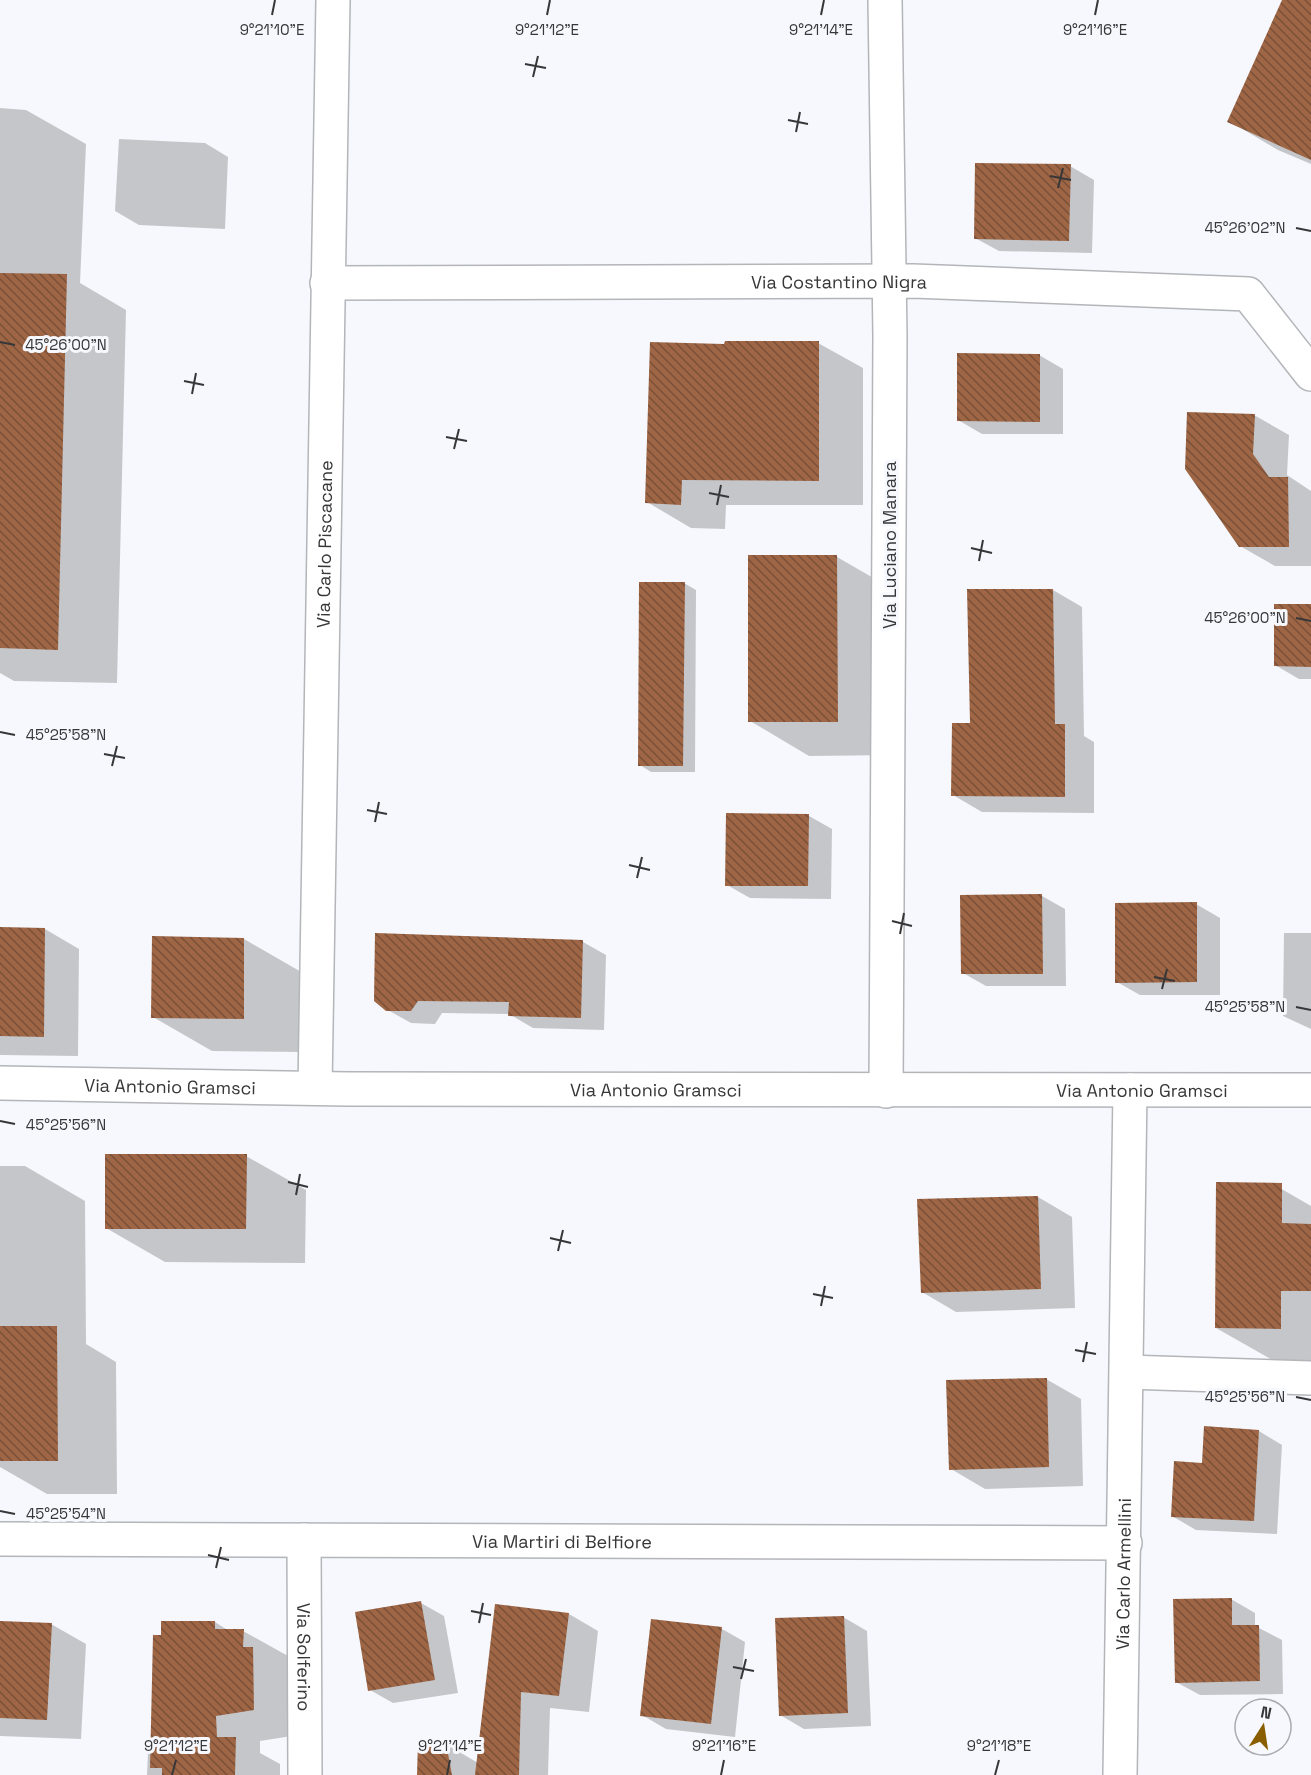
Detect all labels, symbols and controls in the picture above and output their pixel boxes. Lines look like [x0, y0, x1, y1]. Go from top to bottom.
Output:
text: 9°21'10"E [240, 20, 304, 39]
text: 9°21'12"E [515, 20, 579, 39]
text: 9°21'14"E [789, 20, 853, 39]
text: 9°21'16"E [1063, 20, 1127, 39]
text: 45°26'02"N [1204, 218, 1286, 237]
street label: Via Costantino Nigra [751, 269, 928, 293]
text: 45°26'00"N [25, 335, 107, 354]
street label: Via Carlo Piscacane [311, 460, 337, 628]
street label: Via Luciano Manara [878, 461, 901, 629]
text: 45°26'00"N [1204, 608, 1286, 627]
text: 45°25'58"N [26, 725, 106, 744]
text: 45°25'58"N [1205, 997, 1285, 1016]
street label: Via Antonio Gramsci [84, 1073, 256, 1099]
street label: Via Antonio Gramsci [570, 1078, 742, 1101]
street label: Via Antonio Gramsci [1056, 1078, 1228, 1101]
text: 45°25'56"N [26, 1115, 106, 1134]
text: 45°25'56"N [1205, 1387, 1285, 1406]
street label: Via Carlo Armellini [1110, 1498, 1136, 1650]
text: 45°25'54"N [26, 1504, 106, 1523]
street label: Via Martiri di Belfiore [472, 1529, 652, 1553]
street label: Via Solferino [293, 1603, 316, 1711]
north arrow [1233, 1697, 1293, 1757]
text: N [1259, 1701, 1273, 1724]
text: 9°21'12"E [144, 1736, 208, 1755]
text: 9°21'14"E [418, 1736, 482, 1755]
text: 9°21'16"E [692, 1736, 756, 1755]
text: 9°21'18"E [967, 1736, 1031, 1755]

